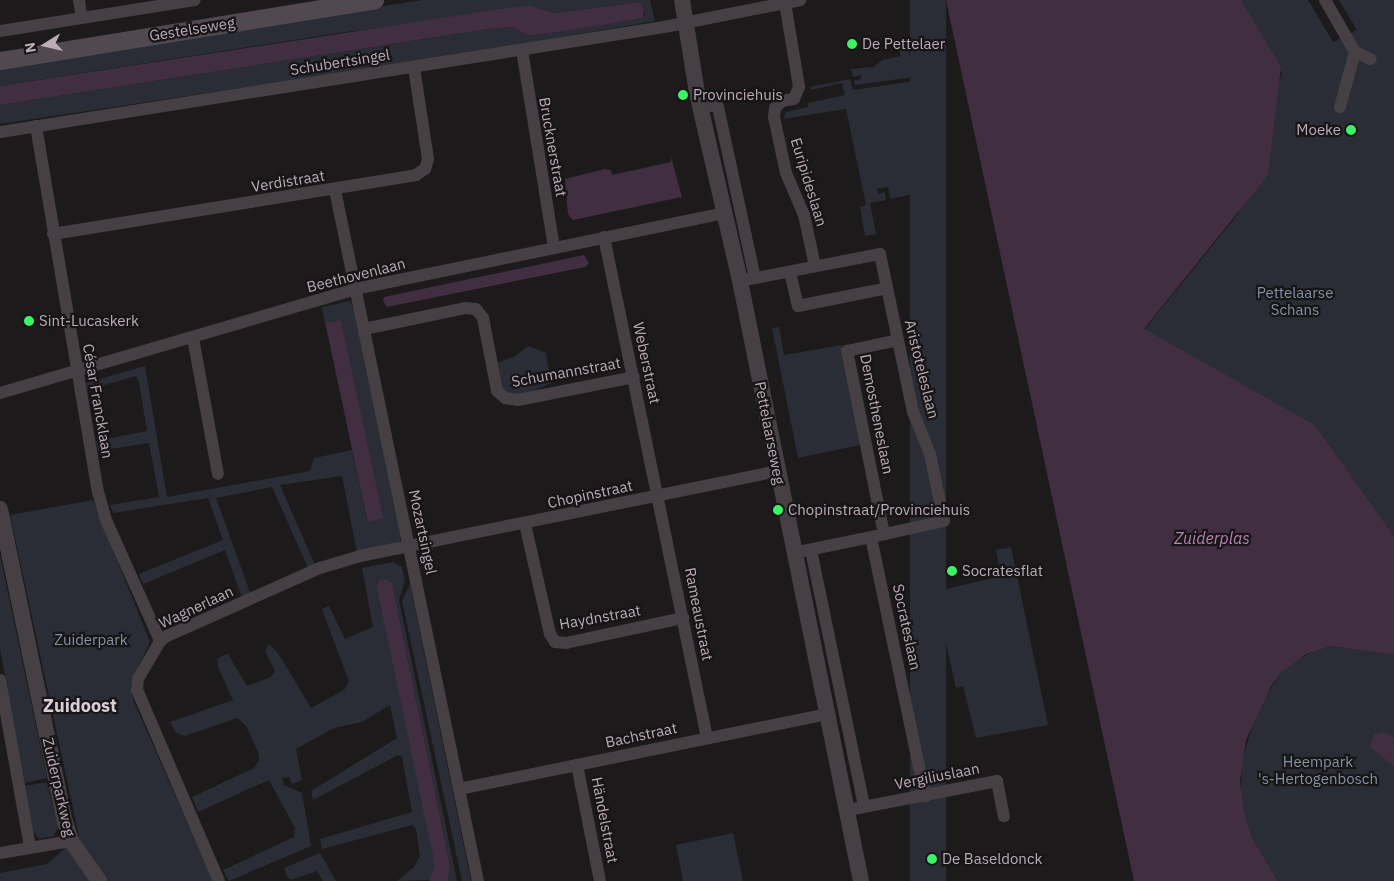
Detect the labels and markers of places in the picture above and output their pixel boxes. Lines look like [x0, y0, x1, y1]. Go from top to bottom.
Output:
place label: De Pettelaer [862, 35, 945, 53]
marker: De Pettelaer [846, 38, 858, 50]
place label: Provinciehuis [693, 86, 783, 104]
marker: Provinciehuis [677, 89, 689, 101]
place label: Moeke [1296, 121, 1341, 139]
marker: Moeke [1345, 124, 1357, 136]
place label: Sint-Lucaskerk [39, 312, 139, 330]
marker: Sint-Lucaskerk [23, 315, 35, 327]
place label: Chopinstraat/Provinciehuis [788, 501, 970, 519]
marker: Chopinstraat/Provinciehuis [772, 504, 784, 516]
place label: Socratesflat [962, 562, 1043, 580]
marker: Socratesflat [946, 565, 958, 577]
place label: De Baseldonck [942, 850, 1042, 868]
marker: De Baseldonck [926, 853, 938, 865]

